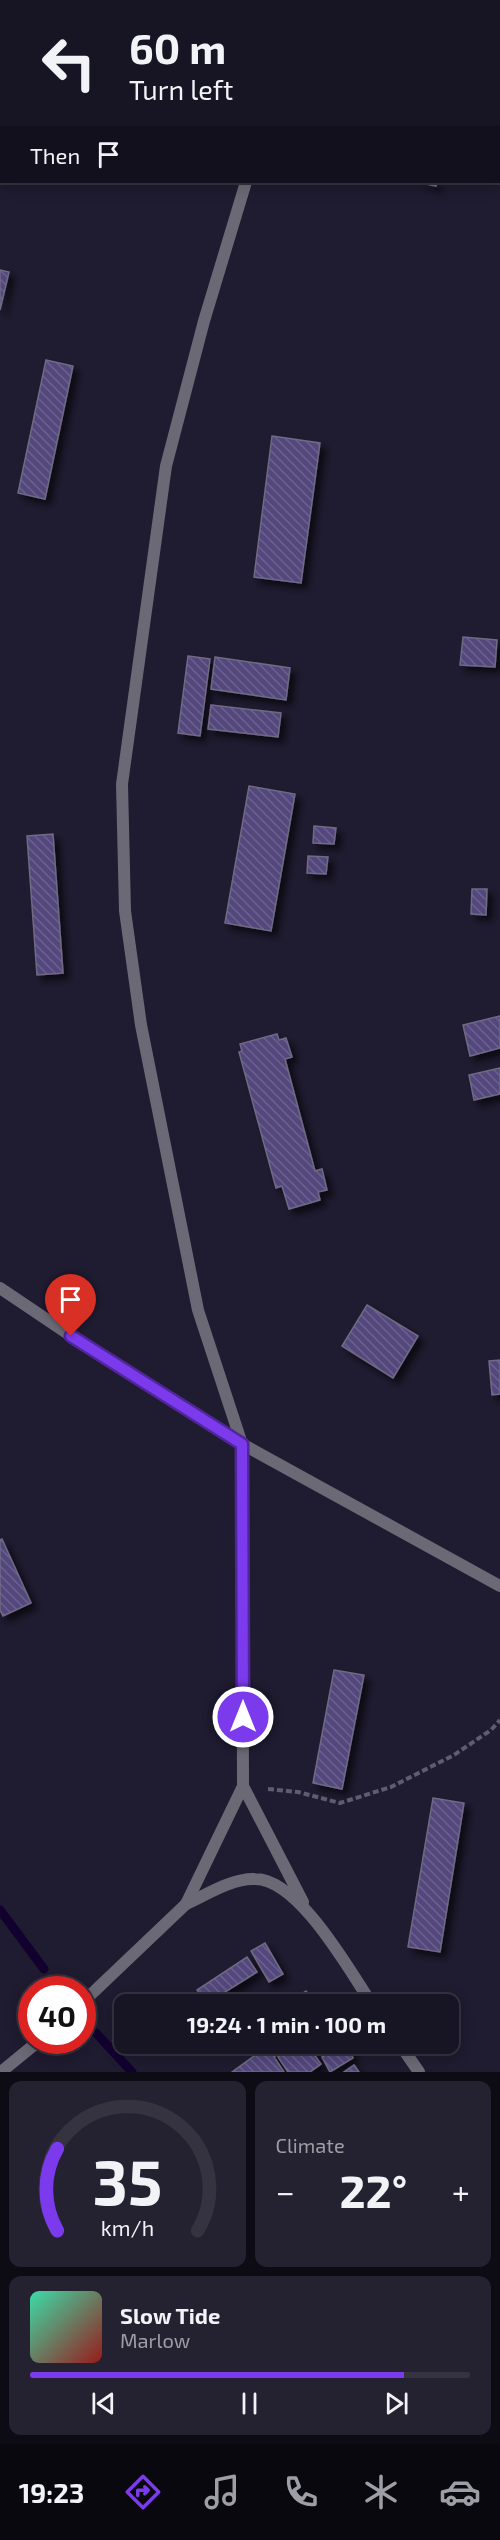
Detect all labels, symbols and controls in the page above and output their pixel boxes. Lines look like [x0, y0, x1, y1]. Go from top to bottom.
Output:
text: 60 m [129, 22, 226, 72]
icon: left [30, 24, 108, 102]
text: Turn left [129, 73, 233, 105]
icon: arrive [92, 138, 125, 171]
text: Then [30, 142, 80, 168]
pin [45, 1274, 96, 1336]
icon: arrive [54, 1283, 87, 1316]
position arrow [211, 1685, 275, 1749]
speed limit sign: 40 [18, 1976, 96, 2054]
text: 19:24 · 1 min · 100 m [187, 2011, 386, 2037]
text: Climate [276, 2133, 345, 2157]
text: 35 [92, 2143, 162, 2218]
text: 22° [339, 2163, 407, 2217]
text: − [276, 2171, 295, 2211]
text: + [452, 2171, 470, 2211]
text: km/h [101, 2215, 154, 2240]
text: Slow Tide [120, 2302, 220, 2328]
text: Marlow [120, 2328, 190, 2352]
icon: previous [87, 2387, 120, 2420]
icon: pause [233, 2387, 266, 2420]
icon: next [380, 2387, 413, 2420]
icon: directions [122, 2471, 164, 2513]
icon: music [201, 2471, 243, 2513]
icon: phone [280, 2471, 322, 2513]
icon: climate [360, 2471, 402, 2513]
icon: car [439, 2471, 481, 2513]
text: 19:23 [19, 2476, 84, 2508]

